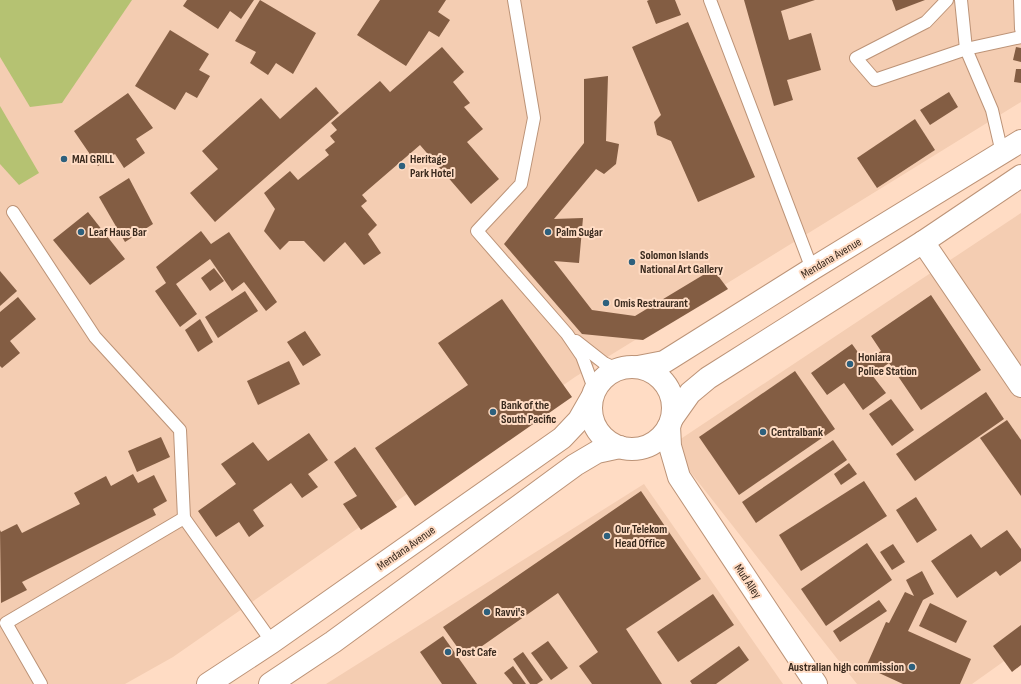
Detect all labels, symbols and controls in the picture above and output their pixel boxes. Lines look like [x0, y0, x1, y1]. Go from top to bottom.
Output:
place label: MAI GRILL [72, 152, 114, 167]
place label: Heritage Park Hotel [410, 152, 454, 181]
marker: MAI GRILL [59, 154, 69, 164]
marker: Heritage Park Hotel [397, 161, 407, 171]
place label: Leaf Haus Bar [89, 225, 147, 240]
place label: Palm Sugar [556, 225, 603, 240]
marker: Leaf Haus Bar [76, 227, 86, 237]
marker: Palm Sugar [543, 227, 553, 237]
street label: Mendana Avenue [798, 234, 864, 282]
place label: Solomon Islands National Art Gallery [640, 248, 723, 277]
marker: Solomon Islands National Art Gallery [627, 257, 637, 267]
place label: Omis Restraurant [614, 296, 688, 311]
marker: Omis Restraurant [601, 298, 611, 308]
place label: Honiara Police Station [858, 350, 917, 379]
marker: Honiara Police Station [845, 359, 855, 369]
place label: Bank of the South Pacific [501, 398, 556, 427]
marker: Bank of the South Pacific [488, 407, 498, 417]
place label: Centralbank [771, 425, 823, 440]
marker: Centralbank [758, 427, 768, 437]
place label: Our Telekom Head Office [615, 522, 667, 551]
street label: Mendana Avenue [374, 523, 438, 574]
marker: Our Telekom Head Office [602, 531, 612, 541]
street label: Mud Alley [731, 561, 765, 602]
place label: Ravvi's [495, 605, 525, 620]
marker: Ravvi's [482, 607, 492, 617]
place label: Post Cafe [456, 645, 497, 660]
marker: Post Cafe [443, 647, 453, 657]
place label: Australian high commission [787, 660, 904, 675]
marker: Australian high commission [907, 662, 917, 672]

